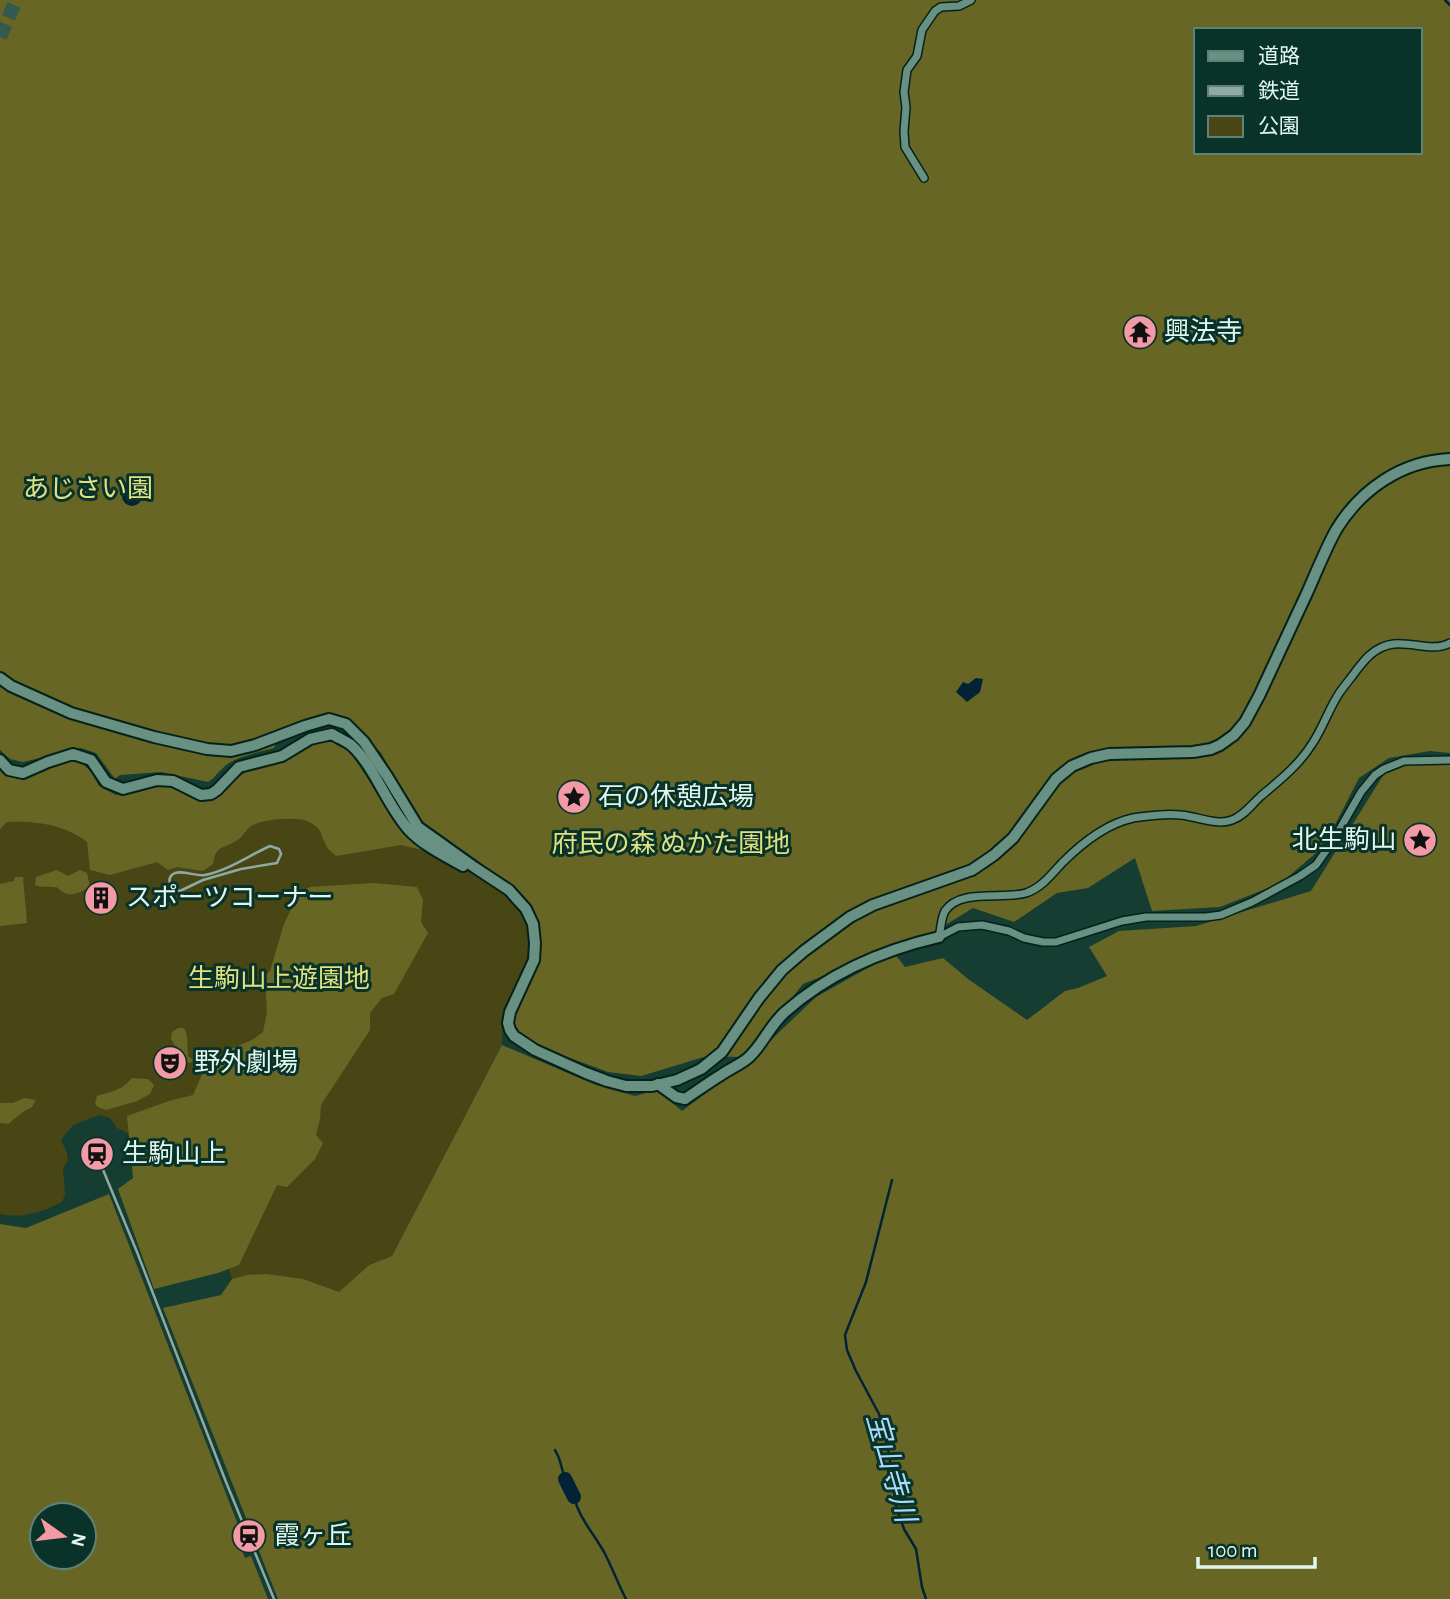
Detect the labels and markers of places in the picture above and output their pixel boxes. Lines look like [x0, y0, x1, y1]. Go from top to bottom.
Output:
temple icon: 興法寺 [1121, 313, 1159, 351]
place label: 興法寺 [1164, 317, 1242, 345]
place icon: 石の休憩広場 [555, 778, 593, 816]
place label: 石の休憩広場 [598, 782, 754, 810]
place icon: 北生駒山 [1401, 821, 1439, 859]
place label: 北生駒山 [1292, 826, 1396, 853]
building icon: スポーツコーナー [82, 879, 120, 917]
place label: スポーツコーナー [126, 883, 333, 911]
theatre icon: 野外劇場 [151, 1044, 189, 1082]
place label: 野外劇場 [194, 1049, 298, 1076]
station icon: 生駒山上 [78, 1135, 116, 1173]
place label: 生駒山上 [122, 1140, 226, 1167]
station icon: 霞ヶ丘 [230, 1517, 268, 1555]
place label: 霞ヶ丘 [274, 1522, 352, 1549]

